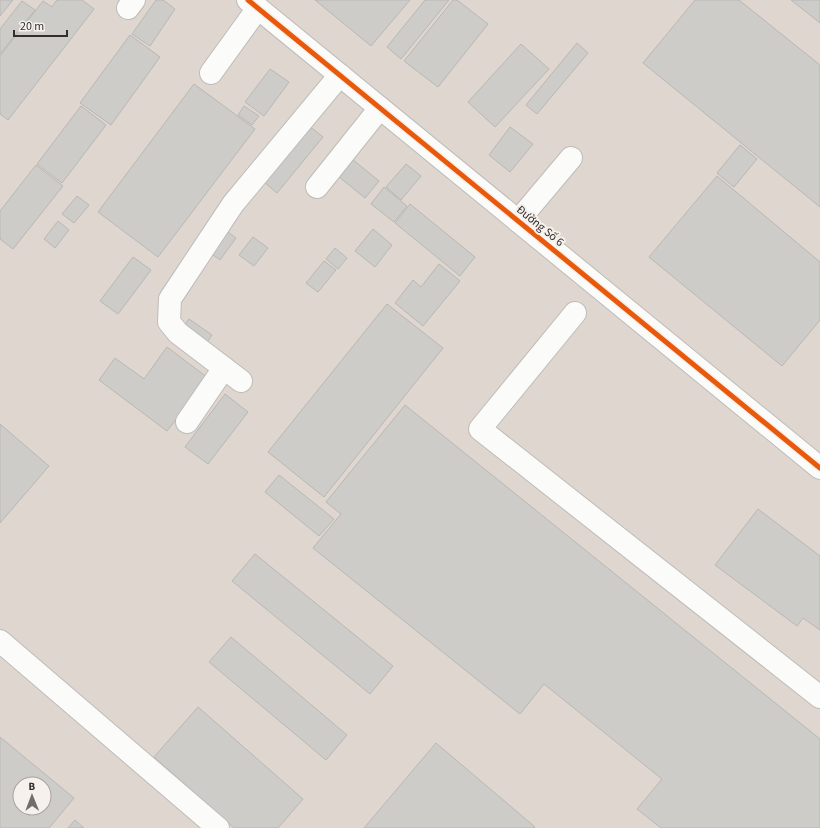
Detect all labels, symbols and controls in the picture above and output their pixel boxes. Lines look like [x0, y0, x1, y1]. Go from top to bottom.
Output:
scale bar [14, 12, 67, 38]
text: 20 m [20, 18, 44, 35]
street label: Đường Số 6 [513, 201, 567, 251]
north arrow [12, 776, 52, 816]
text: B [28, 779, 36, 794]

